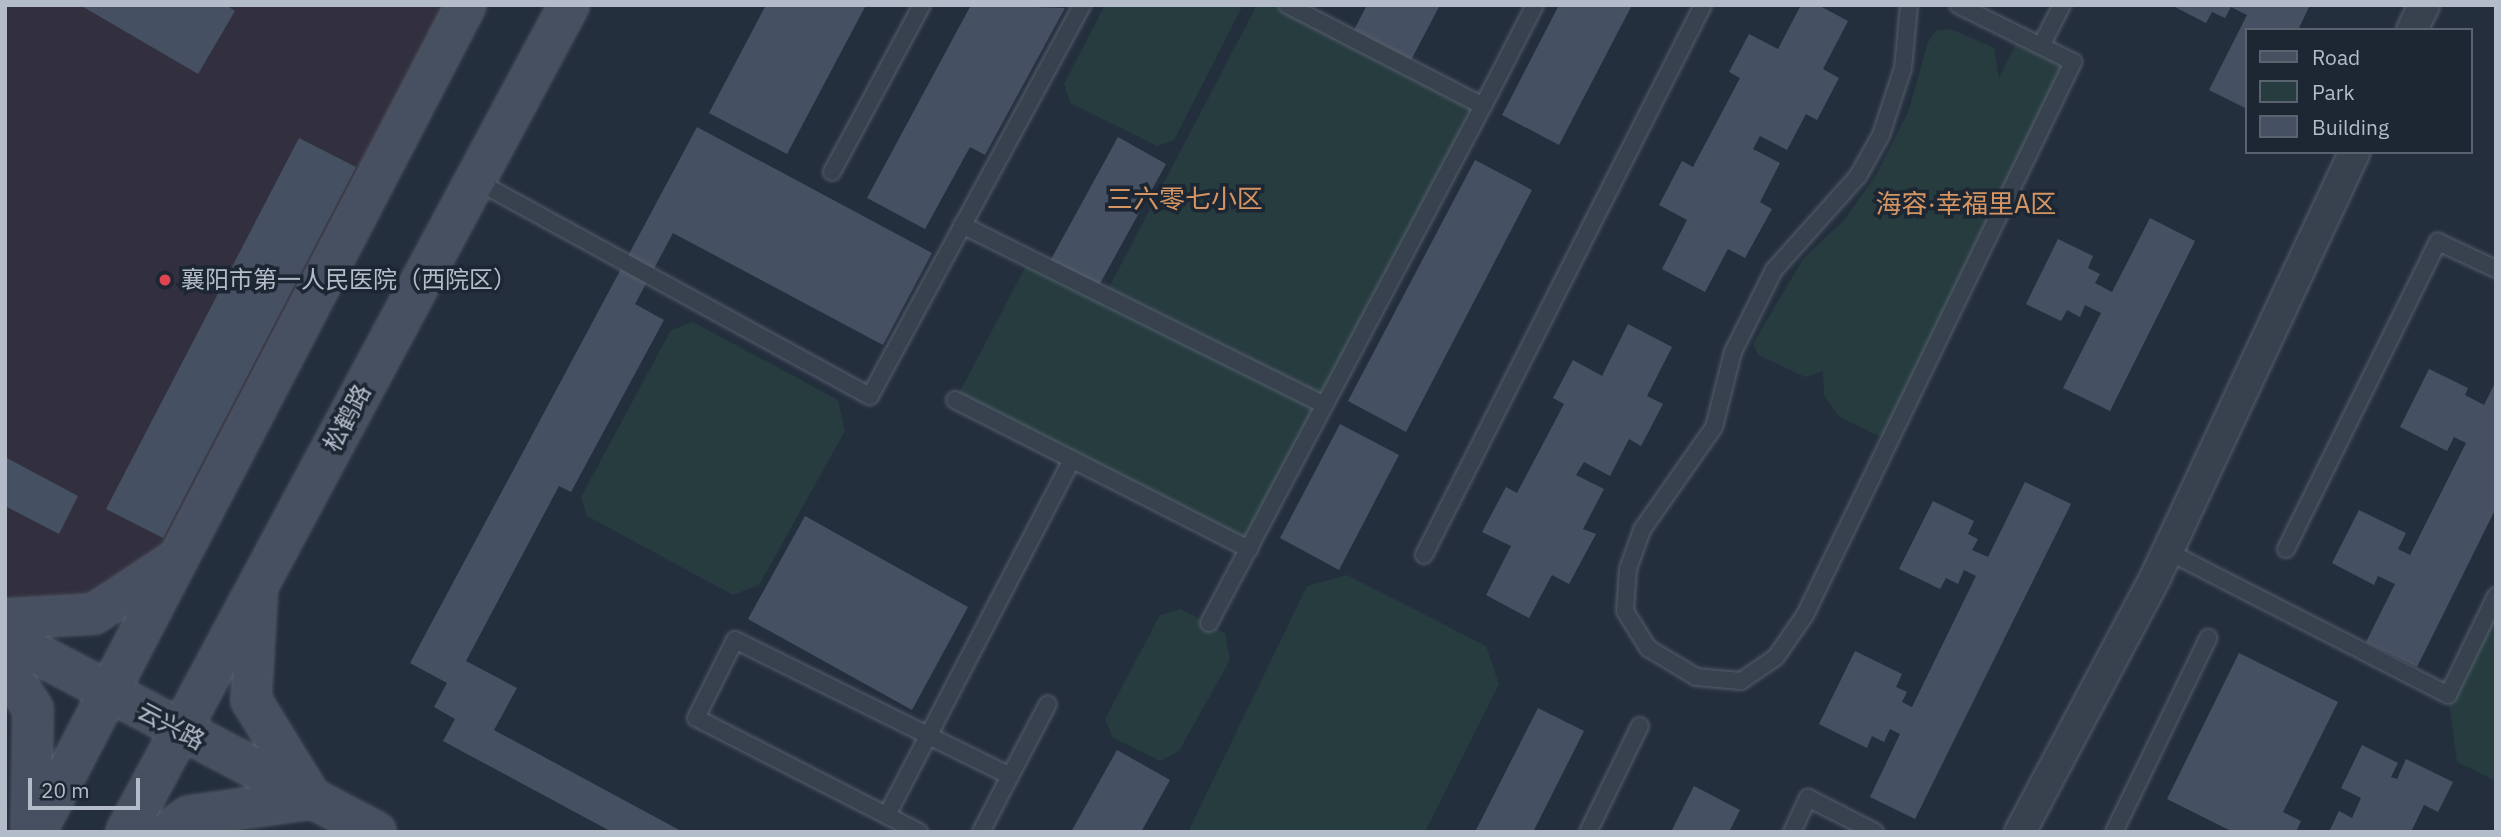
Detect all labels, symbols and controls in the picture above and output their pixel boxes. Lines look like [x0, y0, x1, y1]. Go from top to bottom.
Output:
legend [2246, 28, 2473, 154]
text: Road [2312, 43, 2360, 71]
text: Park [2312, 78, 2355, 106]
text: Building [2312, 113, 2389, 141]
district label: 三六零七小区 [1107, 183, 1263, 215]
district label: 海容·幸福里A区 [1875, 188, 2057, 220]
place label: 襄阳市第一人民医院（西院区） [181, 266, 517, 294]
marker: 襄阳市第一人民医院（西院区） [155, 270, 175, 290]
street label: 松鹤路 [317, 379, 377, 457]
street label: 云兴路 [132, 696, 210, 756]
scale bar [32, 764, 144, 808]
text: 20 m [41, 776, 90, 804]

